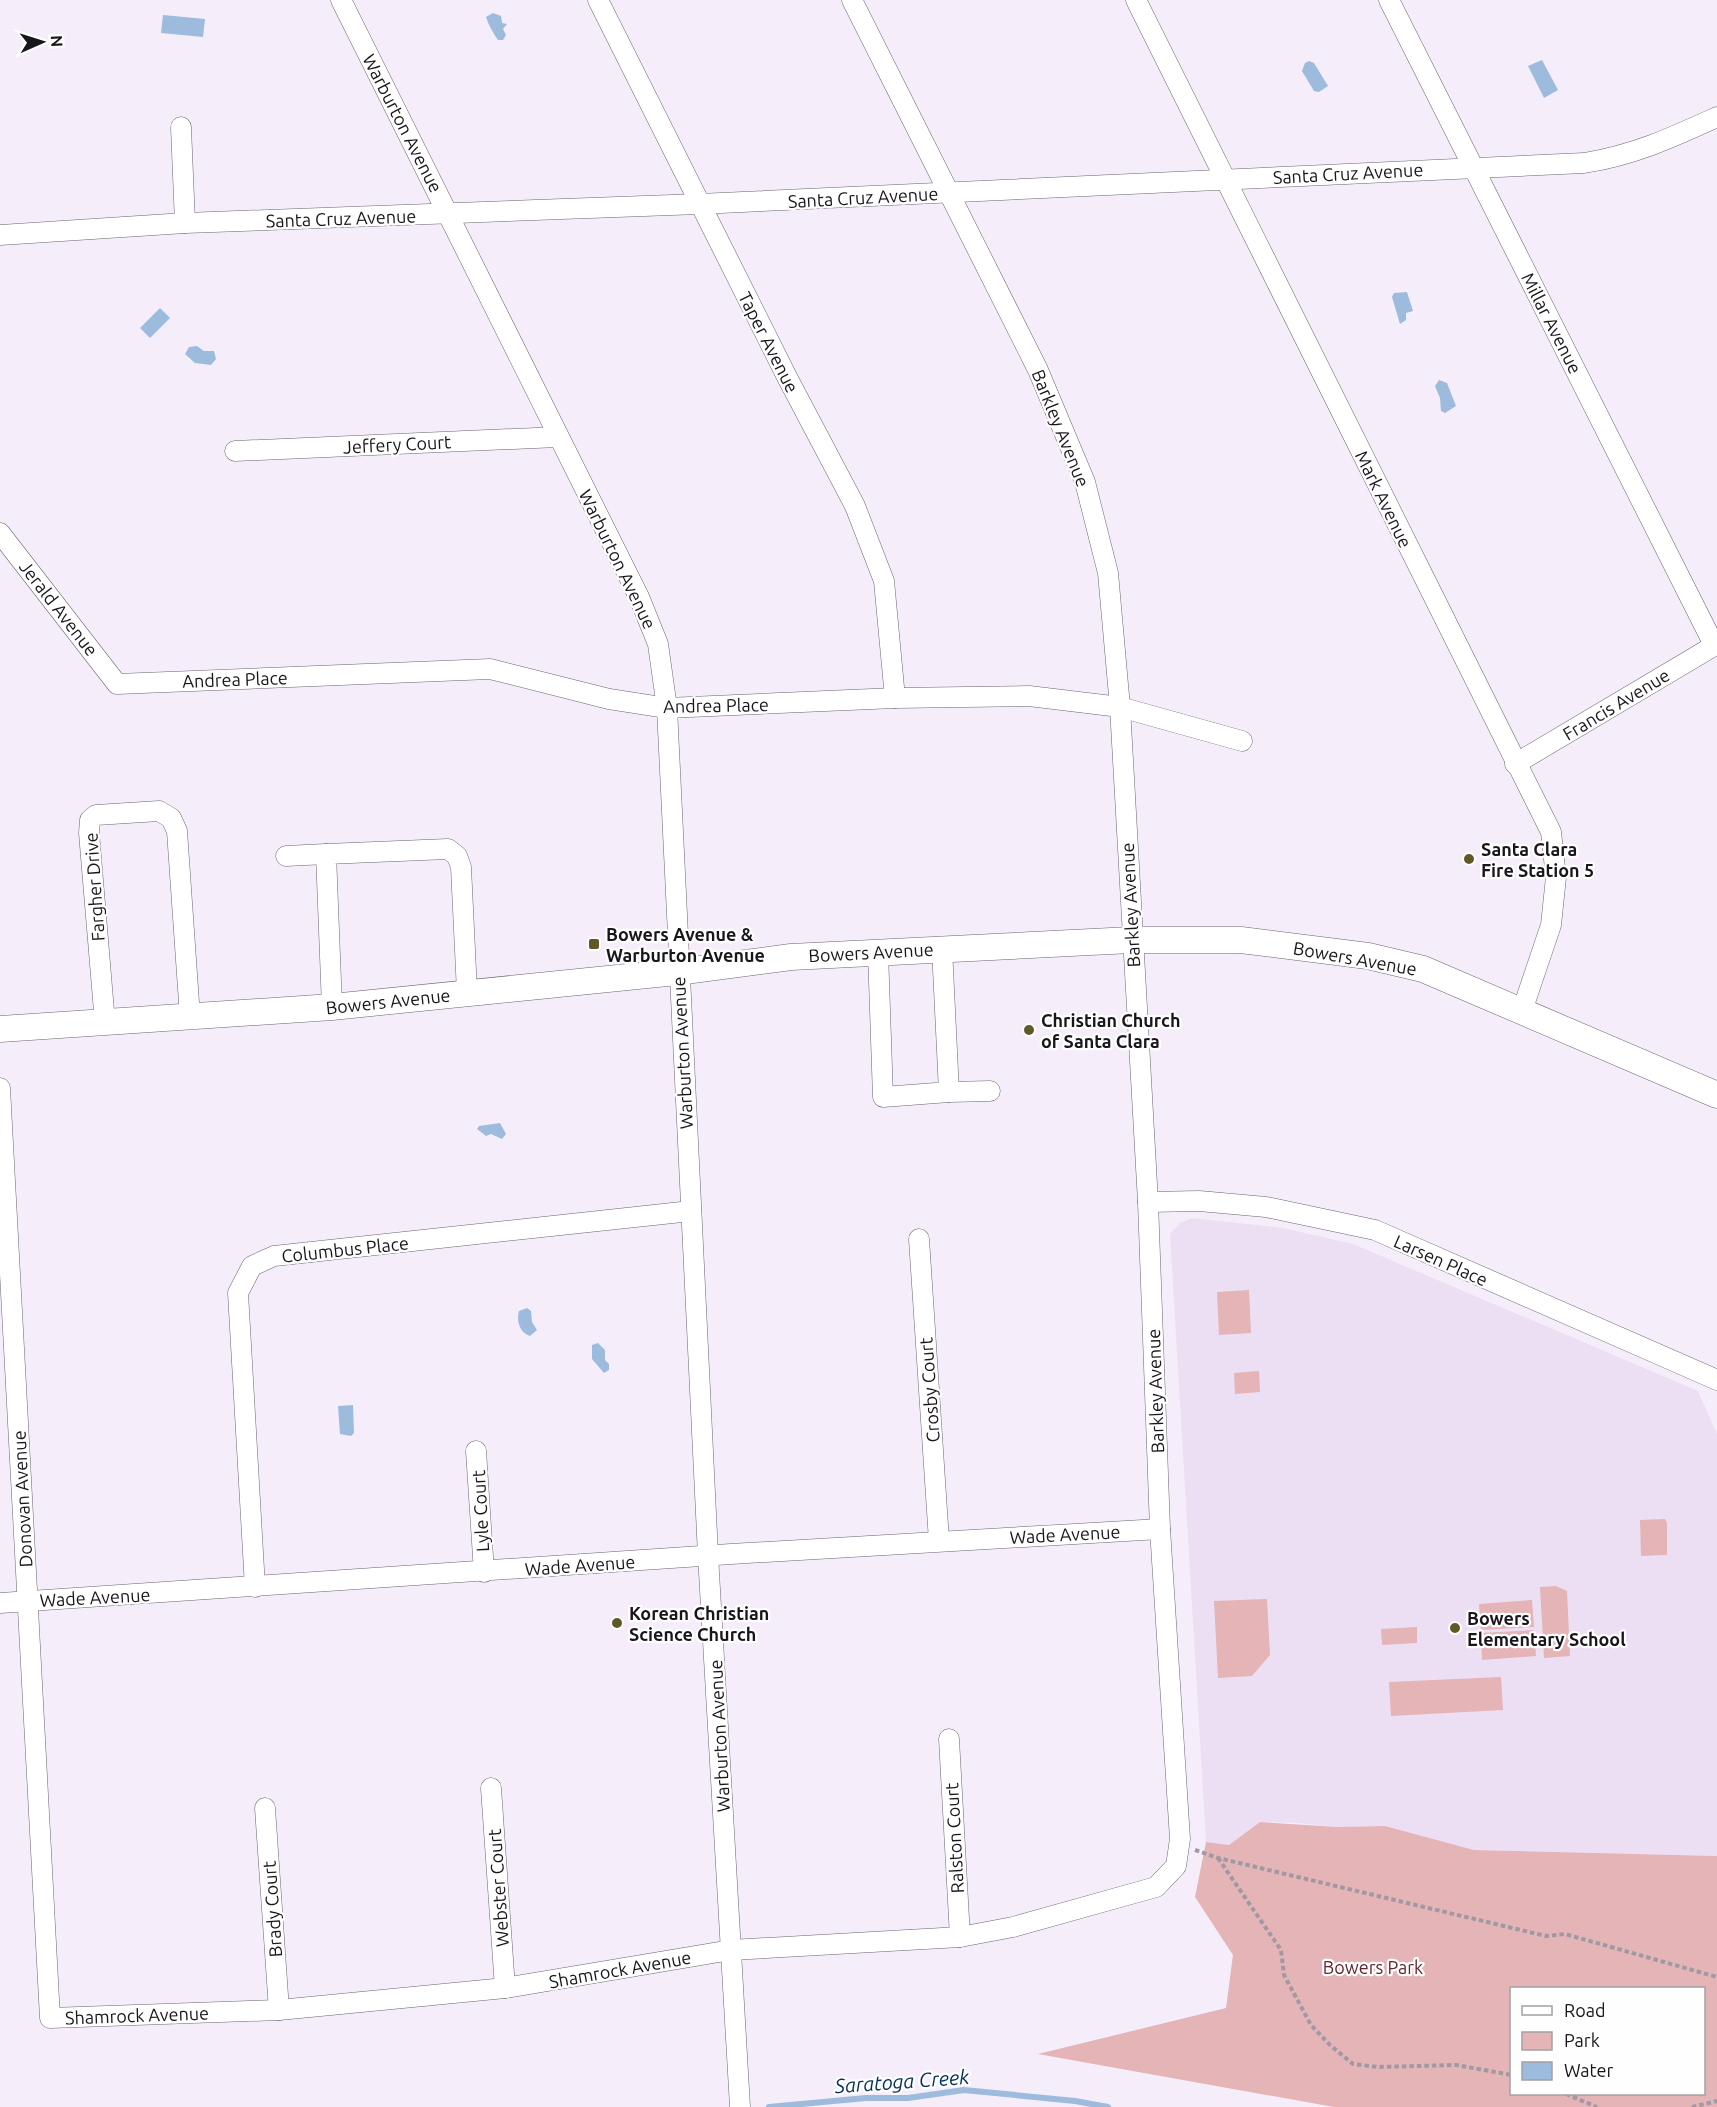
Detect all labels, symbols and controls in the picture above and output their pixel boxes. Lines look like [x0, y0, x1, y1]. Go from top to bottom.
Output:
north arrow [12, 12, 72, 72]
text: N [48, 35, 66, 48]
street label: Warburton Avenue [359, 50, 447, 196]
street label: Santa Cruz Avenue [1272, 159, 1424, 187]
street label: Santa Cruz Avenue [787, 183, 939, 211]
street label: Santa Cruz Avenue [265, 205, 417, 231]
street label: Millar Avenue [1518, 269, 1586, 377]
street label: Taper Avenue [735, 288, 803, 396]
street label: Barkley Avenue [1028, 366, 1094, 490]
street label: Jeffery Court [342, 431, 452, 457]
street label: Mark Avenue [1352, 447, 1416, 551]
street label: Warburton Avenue [576, 486, 660, 632]
street label: Jerald Avenue [16, 557, 102, 659]
street label: Francis Avenue [1559, 664, 1673, 744]
street label: Andrea Place [182, 667, 288, 691]
street label: Andrea Place [663, 694, 769, 716]
street label: Fargher Drive [80, 832, 108, 942]
place label: Santa Clara Fire Station 5 [1481, 839, 1594, 880]
street label: Barkley Avenue [1117, 842, 1143, 968]
marker: Santa Clara Fire Station 5 [1462, 852, 1476, 866]
place label: Bowers Avenue & Warburton Avenue [606, 924, 765, 965]
marker: Bowers Avenue & Warburton Avenue [587, 937, 601, 951]
street label: Bowers Avenue [1292, 937, 1418, 979]
street label: Bowers Avenue [808, 939, 934, 965]
street label: Warburton Avenue [668, 976, 696, 1130]
street label: Bowers Avenue [325, 985, 451, 1017]
place label: Christian Church of Santa Clara [1041, 1010, 1180, 1051]
marker: Christian Church of Santa Clara [1022, 1023, 1036, 1037]
street label: Larsen Place [1391, 1230, 1491, 1290]
street label: Columbus Place [280, 1232, 410, 1266]
street label: Barkley Avenue [1143, 1328, 1167, 1454]
street label: Crosby Court [915, 1337, 943, 1443]
street label: Donovan Avenue [8, 1430, 36, 1568]
street label: Lyle Court [468, 1469, 492, 1553]
street label: Wade Avenue [1009, 1521, 1121, 1547]
street label: Wade Avenue [524, 1551, 636, 1579]
street label: Wade Avenue [39, 1584, 151, 1610]
place label: Korean Christian Science Church [629, 1603, 769, 1644]
place label: Bowers Elementary School [1467, 1608, 1626, 1649]
marker: Korean Christian Science Church [610, 1616, 624, 1630]
marker: Bowers Elementary School [1448, 1621, 1462, 1635]
street label: Warburton Avenue [705, 1659, 733, 1813]
street label: Ralston Court [941, 1782, 967, 1894]
street label: Webster Court [484, 1828, 512, 1948]
street label: Brady Court [259, 1860, 285, 1958]
street label: Shamrock Avenue [547, 1947, 693, 1991]
park label: Bowers Park [1323, 1957, 1423, 1977]
legend [1510, 1987, 1705, 2095]
text: Road [1564, 2000, 1606, 2020]
street label: Shamrock Avenue [65, 2002, 209, 2028]
text: Park [1564, 2030, 1600, 2050]
text: Water [1564, 2060, 1614, 2080]
water label: Saratoga Creek [833, 2065, 971, 2097]

